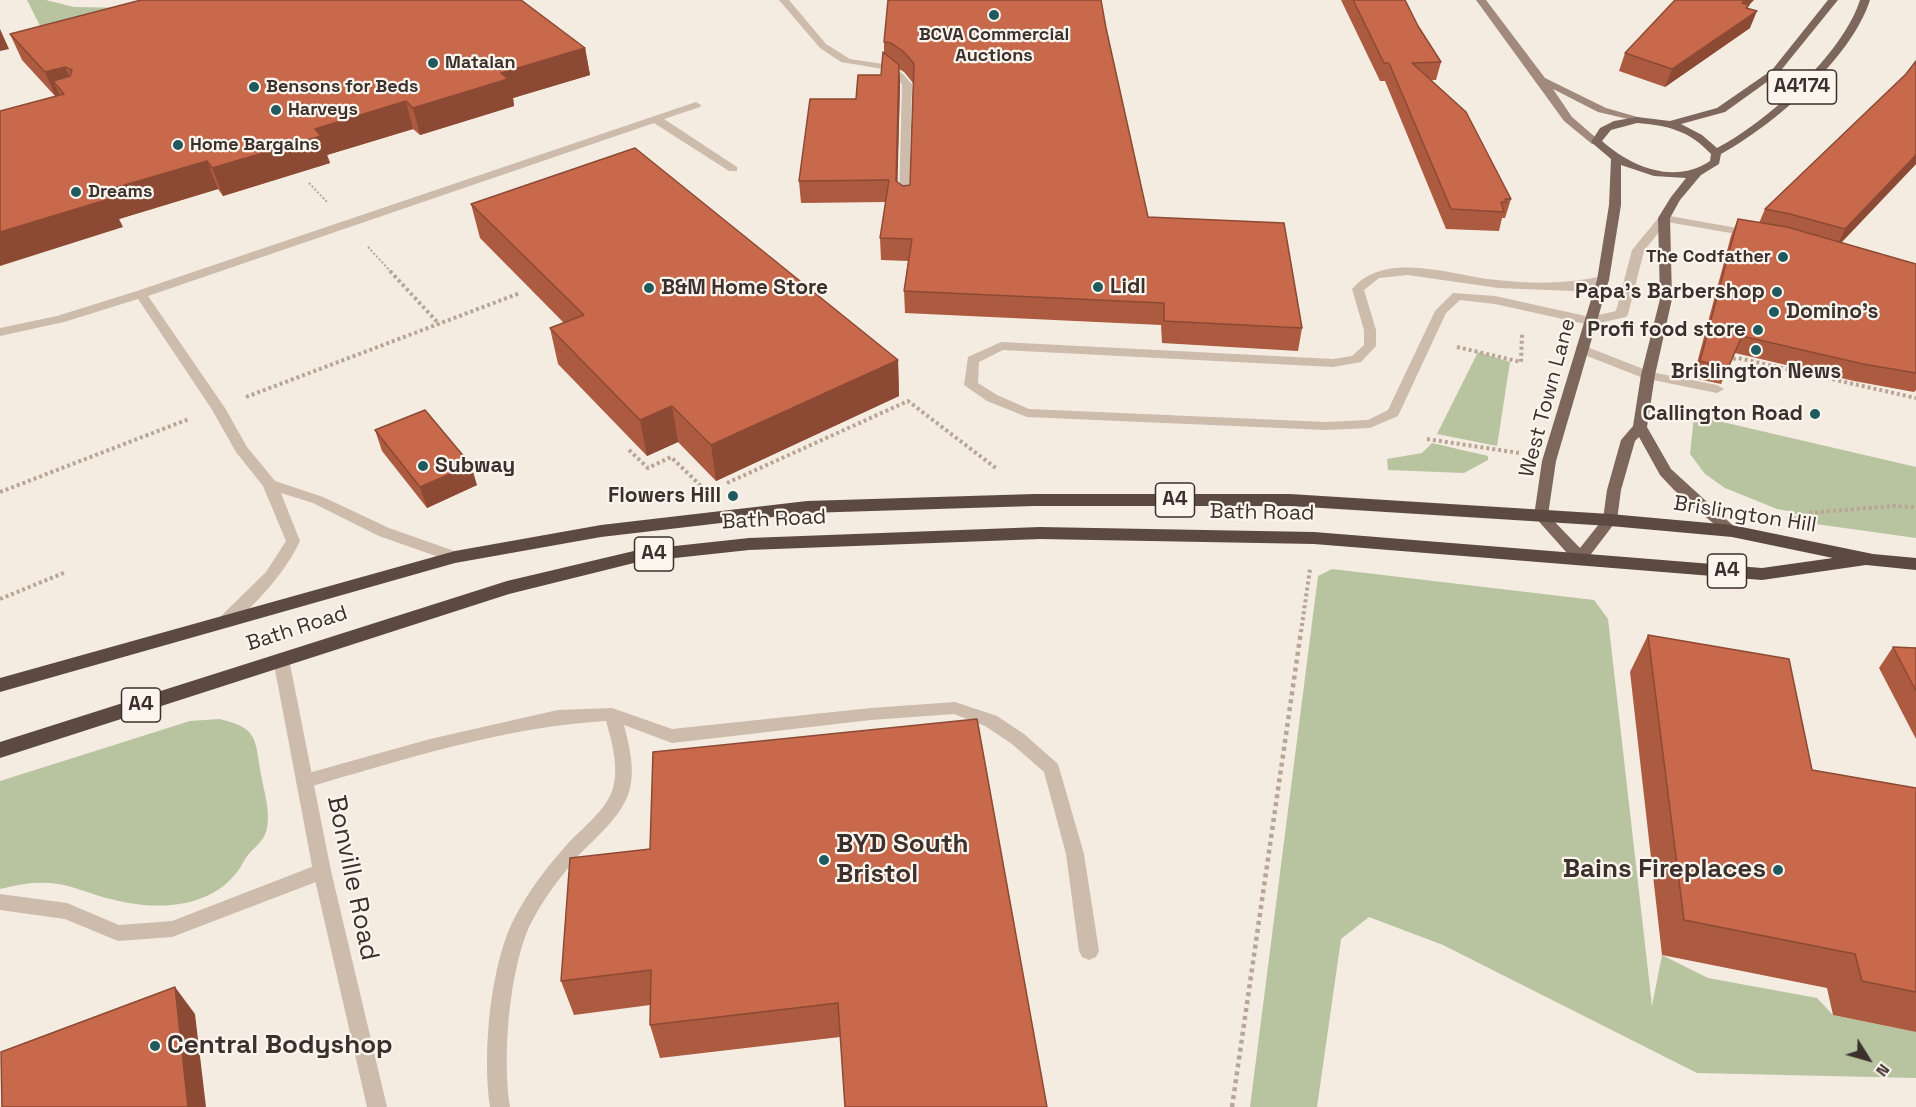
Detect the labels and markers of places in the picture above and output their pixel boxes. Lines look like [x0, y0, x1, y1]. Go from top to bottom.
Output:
marker: BCVA Commercial Auctions [987, 8, 1001, 22]
place label: BCVA Commercial Auctions [919, 24, 1069, 66]
place label: Matalan [445, 52, 516, 74]
marker: Matalan [426, 56, 440, 70]
place label: Bensons for Beds [266, 76, 418, 98]
marker: Bensons for Beds [247, 80, 261, 94]
place label: Harveys [288, 99, 358, 121]
marker: Harveys [269, 103, 283, 117]
place label: Home Bargains [190, 134, 320, 156]
marker: Home Bargains [171, 138, 185, 152]
place label: Dreams [88, 181, 152, 203]
marker: Dreams [69, 185, 83, 199]
place label: The Codfather [1646, 246, 1771, 268]
marker: The Codfather [1776, 250, 1790, 264]
place label: Lidl [1110, 274, 1146, 300]
place label: B&M Home Store [661, 275, 828, 301]
place label: Papa's Barbershop [1575, 279, 1765, 305]
marker: Lidl [1091, 280, 1105, 294]
marker: B&M Home Store [642, 281, 656, 295]
marker: Papa's Barbershop [1770, 285, 1784, 299]
place label: Domino's [1786, 299, 1879, 325]
marker: Domino's [1767, 305, 1781, 319]
place label: Profi food store [1587, 317, 1746, 343]
marker: Profi food store [1751, 323, 1765, 337]
marker: Brislington News [1749, 343, 1763, 357]
place label: Brislington News [1671, 359, 1841, 385]
place label: Callington Road [1642, 401, 1803, 427]
marker: Callington Road [1808, 407, 1822, 421]
place label: Subway [435, 453, 515, 479]
marker: Subway [416, 459, 430, 473]
place label: Flowers Hill [608, 483, 721, 509]
marker: Flowers Hill [726, 489, 740, 503]
place label: BYD South Bristol [836, 829, 969, 891]
marker: BYD South Bristol [817, 853, 831, 867]
place label: Bains Fireplaces [1563, 854, 1766, 886]
marker: Bains Fireplaces [1771, 863, 1785, 877]
place label: Central Bodyshop [167, 1030, 393, 1062]
marker: Central Bodyshop [148, 1039, 162, 1053]

